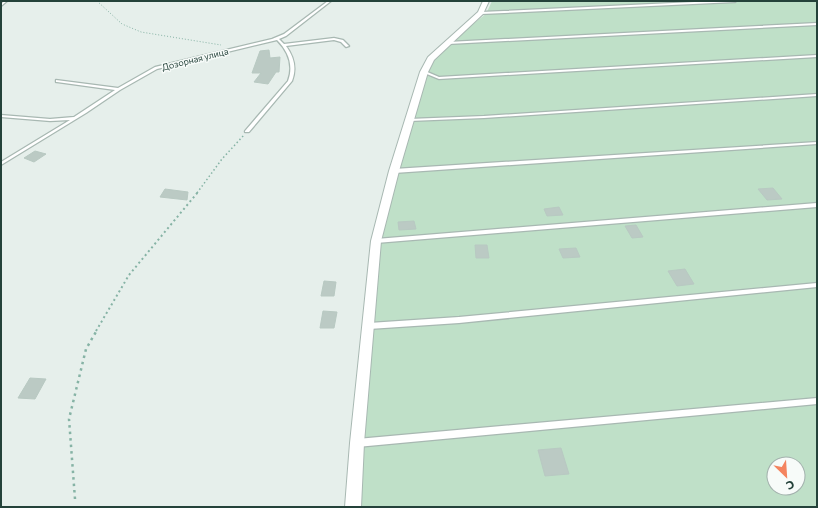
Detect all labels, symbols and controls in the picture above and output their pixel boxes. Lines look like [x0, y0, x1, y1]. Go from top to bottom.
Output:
street label: Дозорная улица [161, 45, 230, 73]
north arrow [766, 456, 806, 496]
text: С [784, 478, 797, 493]

